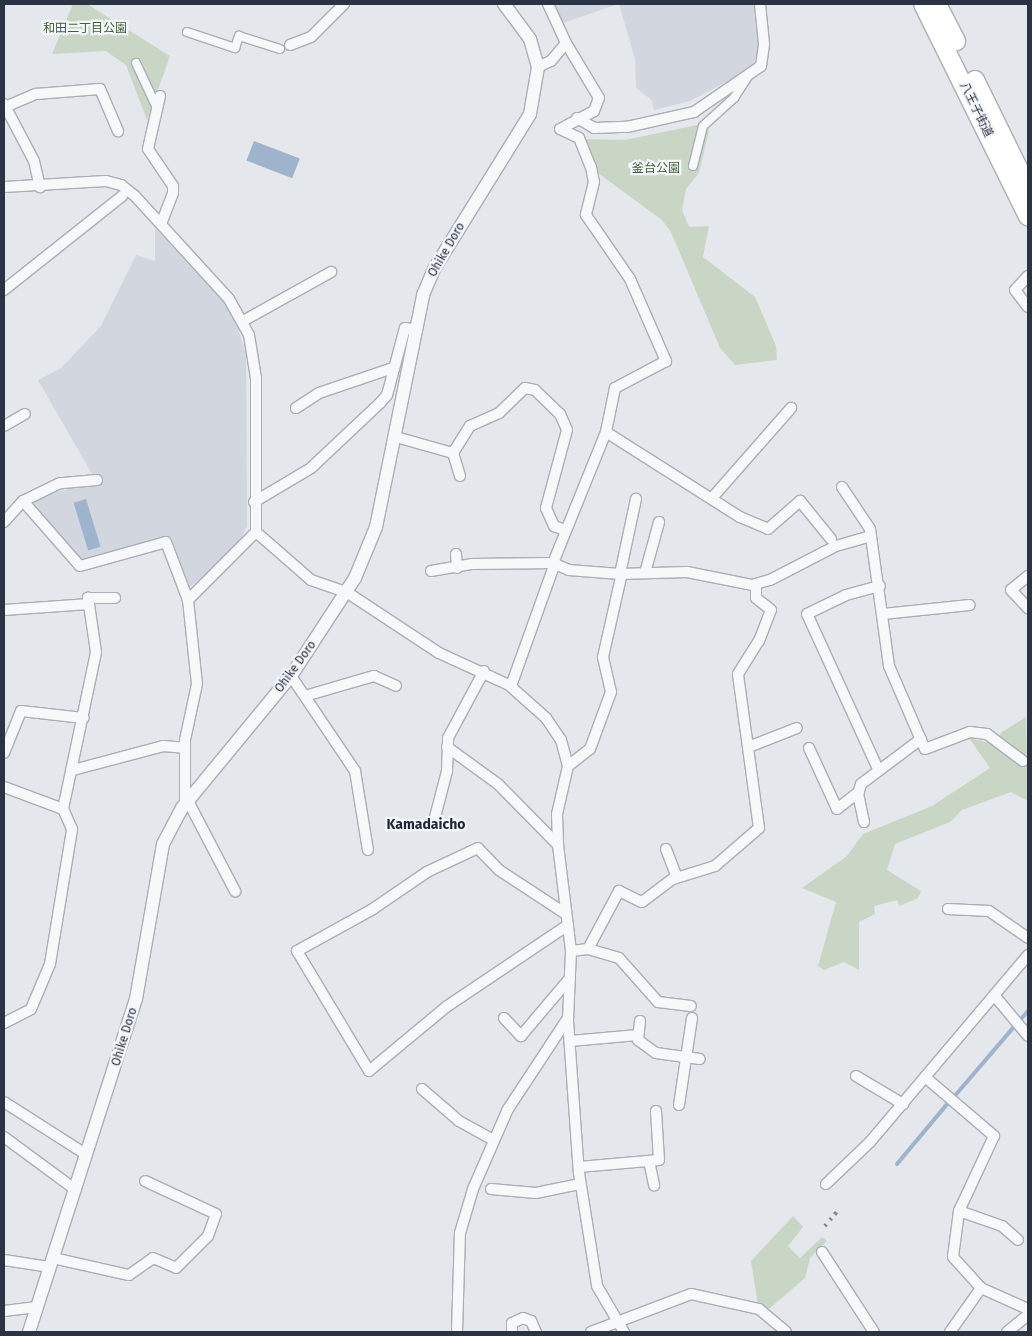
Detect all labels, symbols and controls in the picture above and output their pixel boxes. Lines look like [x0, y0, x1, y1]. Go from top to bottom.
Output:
park label: 和田二丁目公園 [43, 22, 127, 36]
street label: 八王子街道 [956, 80, 996, 140]
park label: 釜台公園 [632, 162, 680, 176]
street label: Ohike Doro [426, 220, 468, 280]
street label: Ohike Doro [272, 638, 320, 696]
district label: Kamadaicho [387, 817, 465, 833]
street label: Ohike Doro [109, 1006, 141, 1068]

